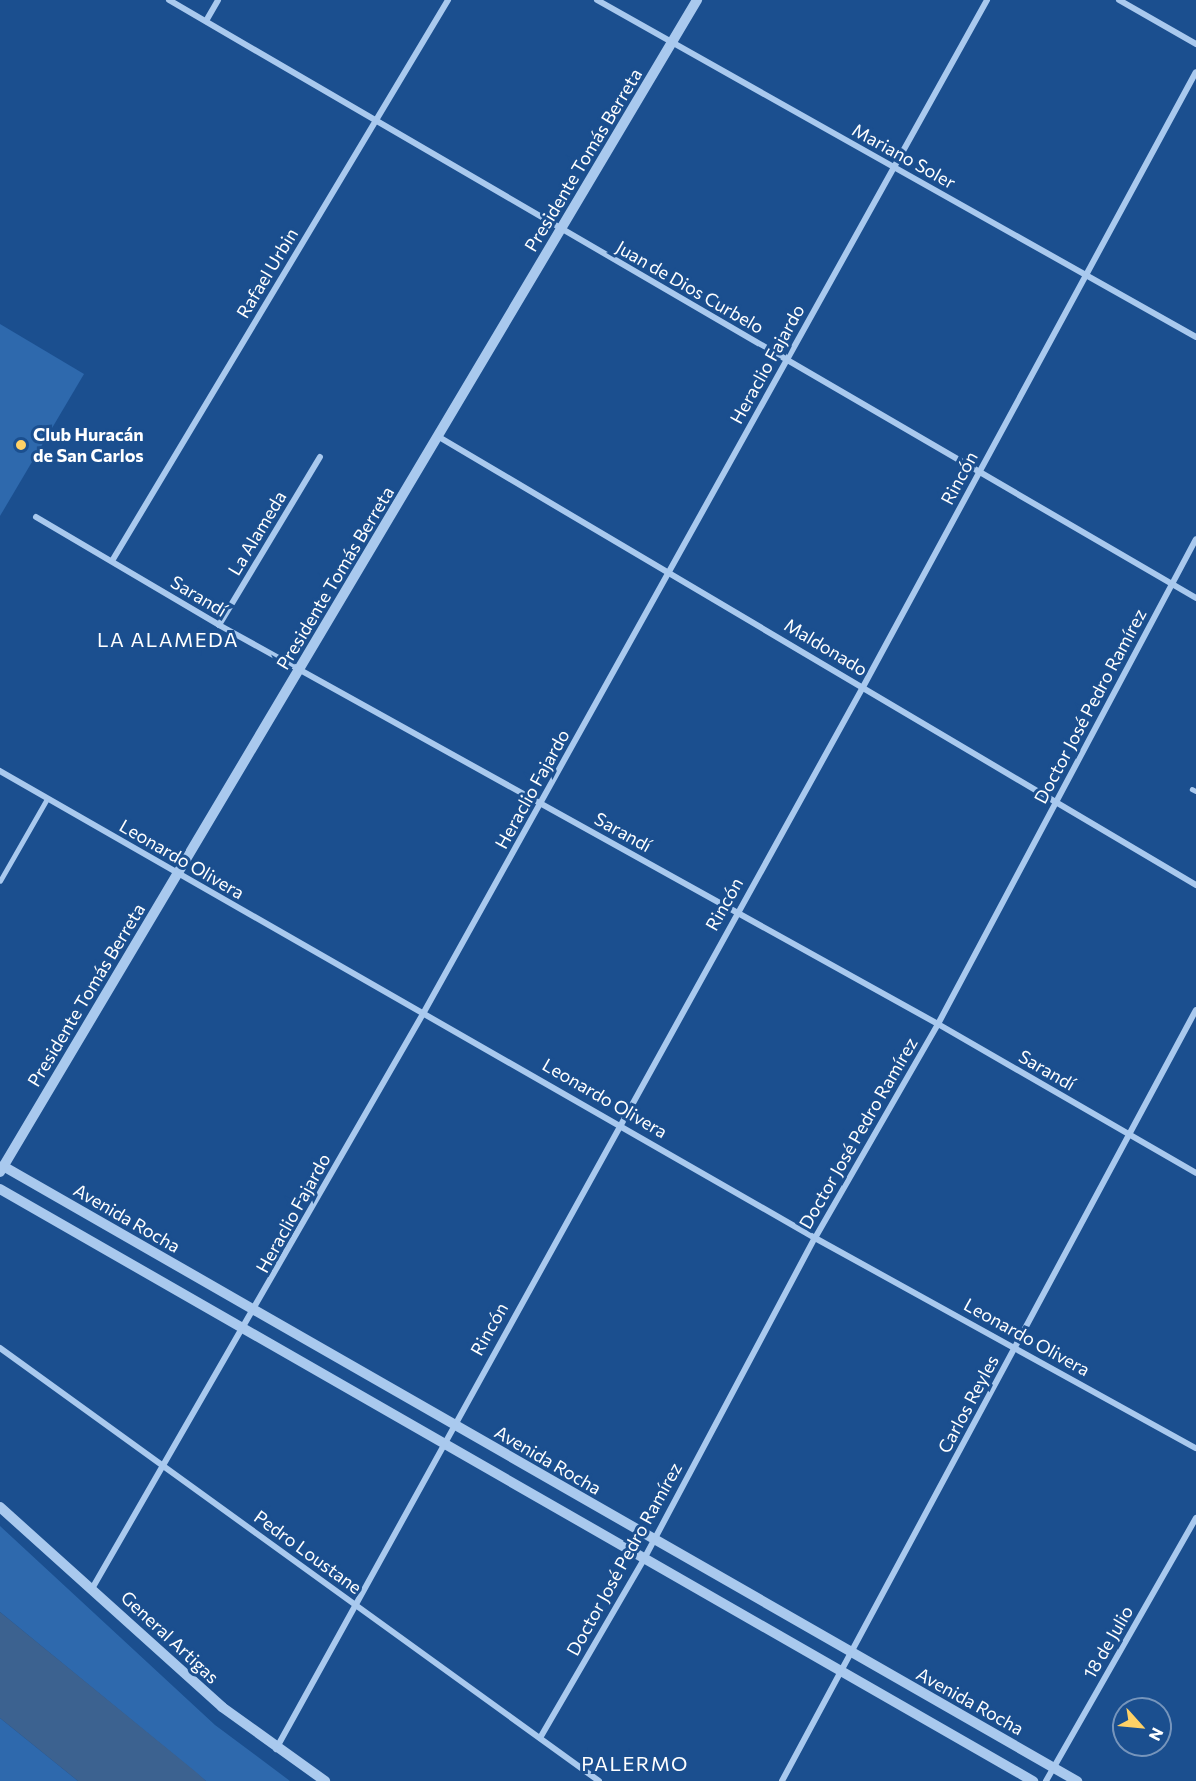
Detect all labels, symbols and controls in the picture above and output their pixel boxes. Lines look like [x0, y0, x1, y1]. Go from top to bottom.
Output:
street label: Presidente Tomás Berreta [520, 65, 646, 255]
street label: Mariano Soler [849, 119, 959, 193]
street label: Rafael Urbin [232, 224, 302, 322]
street label: Juan de Dios Curbelo [612, 236, 768, 338]
street label: Heraclio Fajardo [725, 301, 809, 427]
place label: Club Huracán de San Carlos [33, 424, 144, 466]
marker: Club Huracán de San Carlos [14, 438, 28, 452]
street label: Rincón [936, 448, 982, 508]
street label: Presidente Tomás Berreta [272, 483, 398, 673]
street label: La Alameda [223, 487, 291, 579]
street label: Sarandí [167, 571, 231, 621]
street label: Doctor José Pedro Ramírez [1029, 605, 1151, 807]
street label: Maldonado [781, 614, 871, 680]
district label: LA ALAMEDA [97, 627, 239, 651]
street label: Heraclio Fajardo [490, 726, 574, 852]
street label: Sarandí [591, 808, 655, 856]
street label: Leonardo Olivera [116, 815, 248, 903]
street label: Rincón [701, 874, 747, 934]
street label: Presidente Tomás Berreta [23, 900, 149, 1090]
street label: Doctor José Pedro Ramírez [794, 1033, 922, 1233]
street label: Sarandí [1015, 1045, 1079, 1095]
street label: Leonardo Olivera [539, 1054, 671, 1142]
street label: Heraclio Fajardo [251, 1150, 335, 1276]
street label: Avenida Rocha [70, 1179, 184, 1257]
street label: Leonardo Olivera [960, 1293, 1094, 1381]
street label: Rincón [466, 1299, 512, 1359]
street label: Carlos Reyles [933, 1351, 1003, 1457]
street label: Avenida Rocha [491, 1421, 605, 1499]
street label: Doctor José Pedro Ramírez [562, 1459, 686, 1659]
street label: Pedro Loustane [250, 1506, 366, 1598]
street label: General Artigas [117, 1586, 223, 1688]
street label: 18 de Julio [1078, 1602, 1138, 1682]
street label: Avenida Rocha [913, 1663, 1027, 1739]
north arrow [1112, 1697, 1172, 1757]
text: N [1146, 1725, 1168, 1744]
district label: PALERMO [581, 1751, 689, 1775]

